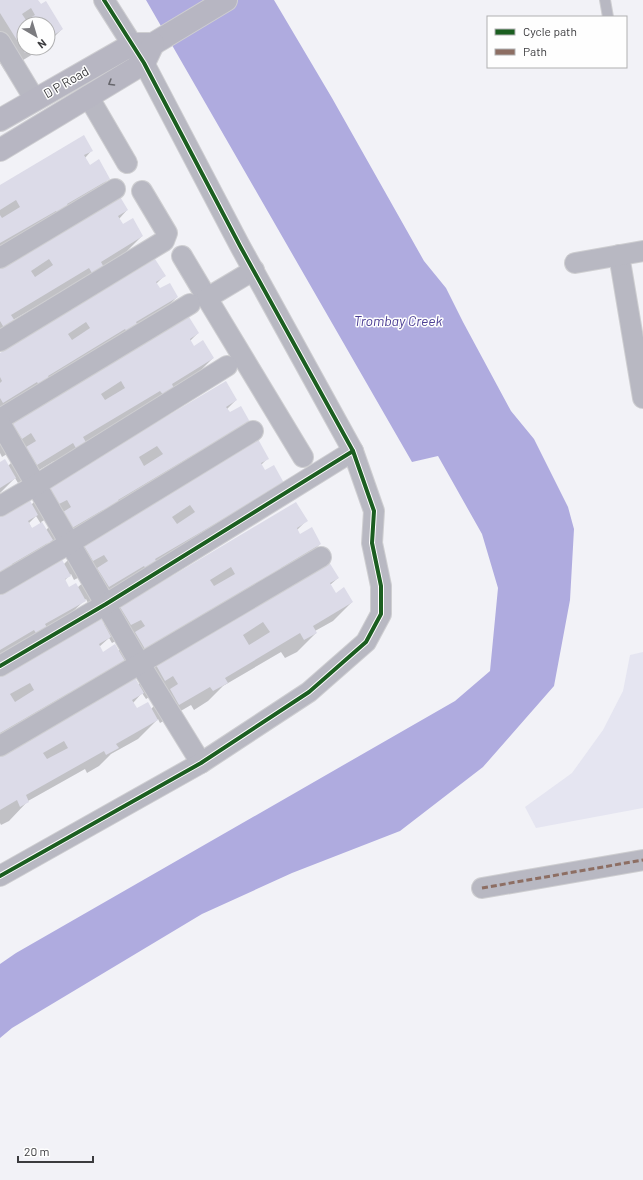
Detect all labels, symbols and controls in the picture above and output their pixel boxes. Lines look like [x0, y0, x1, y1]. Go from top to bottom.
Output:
north arrow [16, 16, 56, 56]
legend [487, 16, 627, 68]
text: Cycle path [523, 24, 577, 38]
text: N [36, 37, 49, 52]
text: Path [523, 44, 547, 58]
street label: D P Road [40, 63, 92, 101]
one-way arrow [108, 79, 115, 86]
water label: Trombay Creek [354, 312, 443, 329]
scale bar [18, 1138, 93, 1164]
text: 20 m [24, 1144, 50, 1158]

